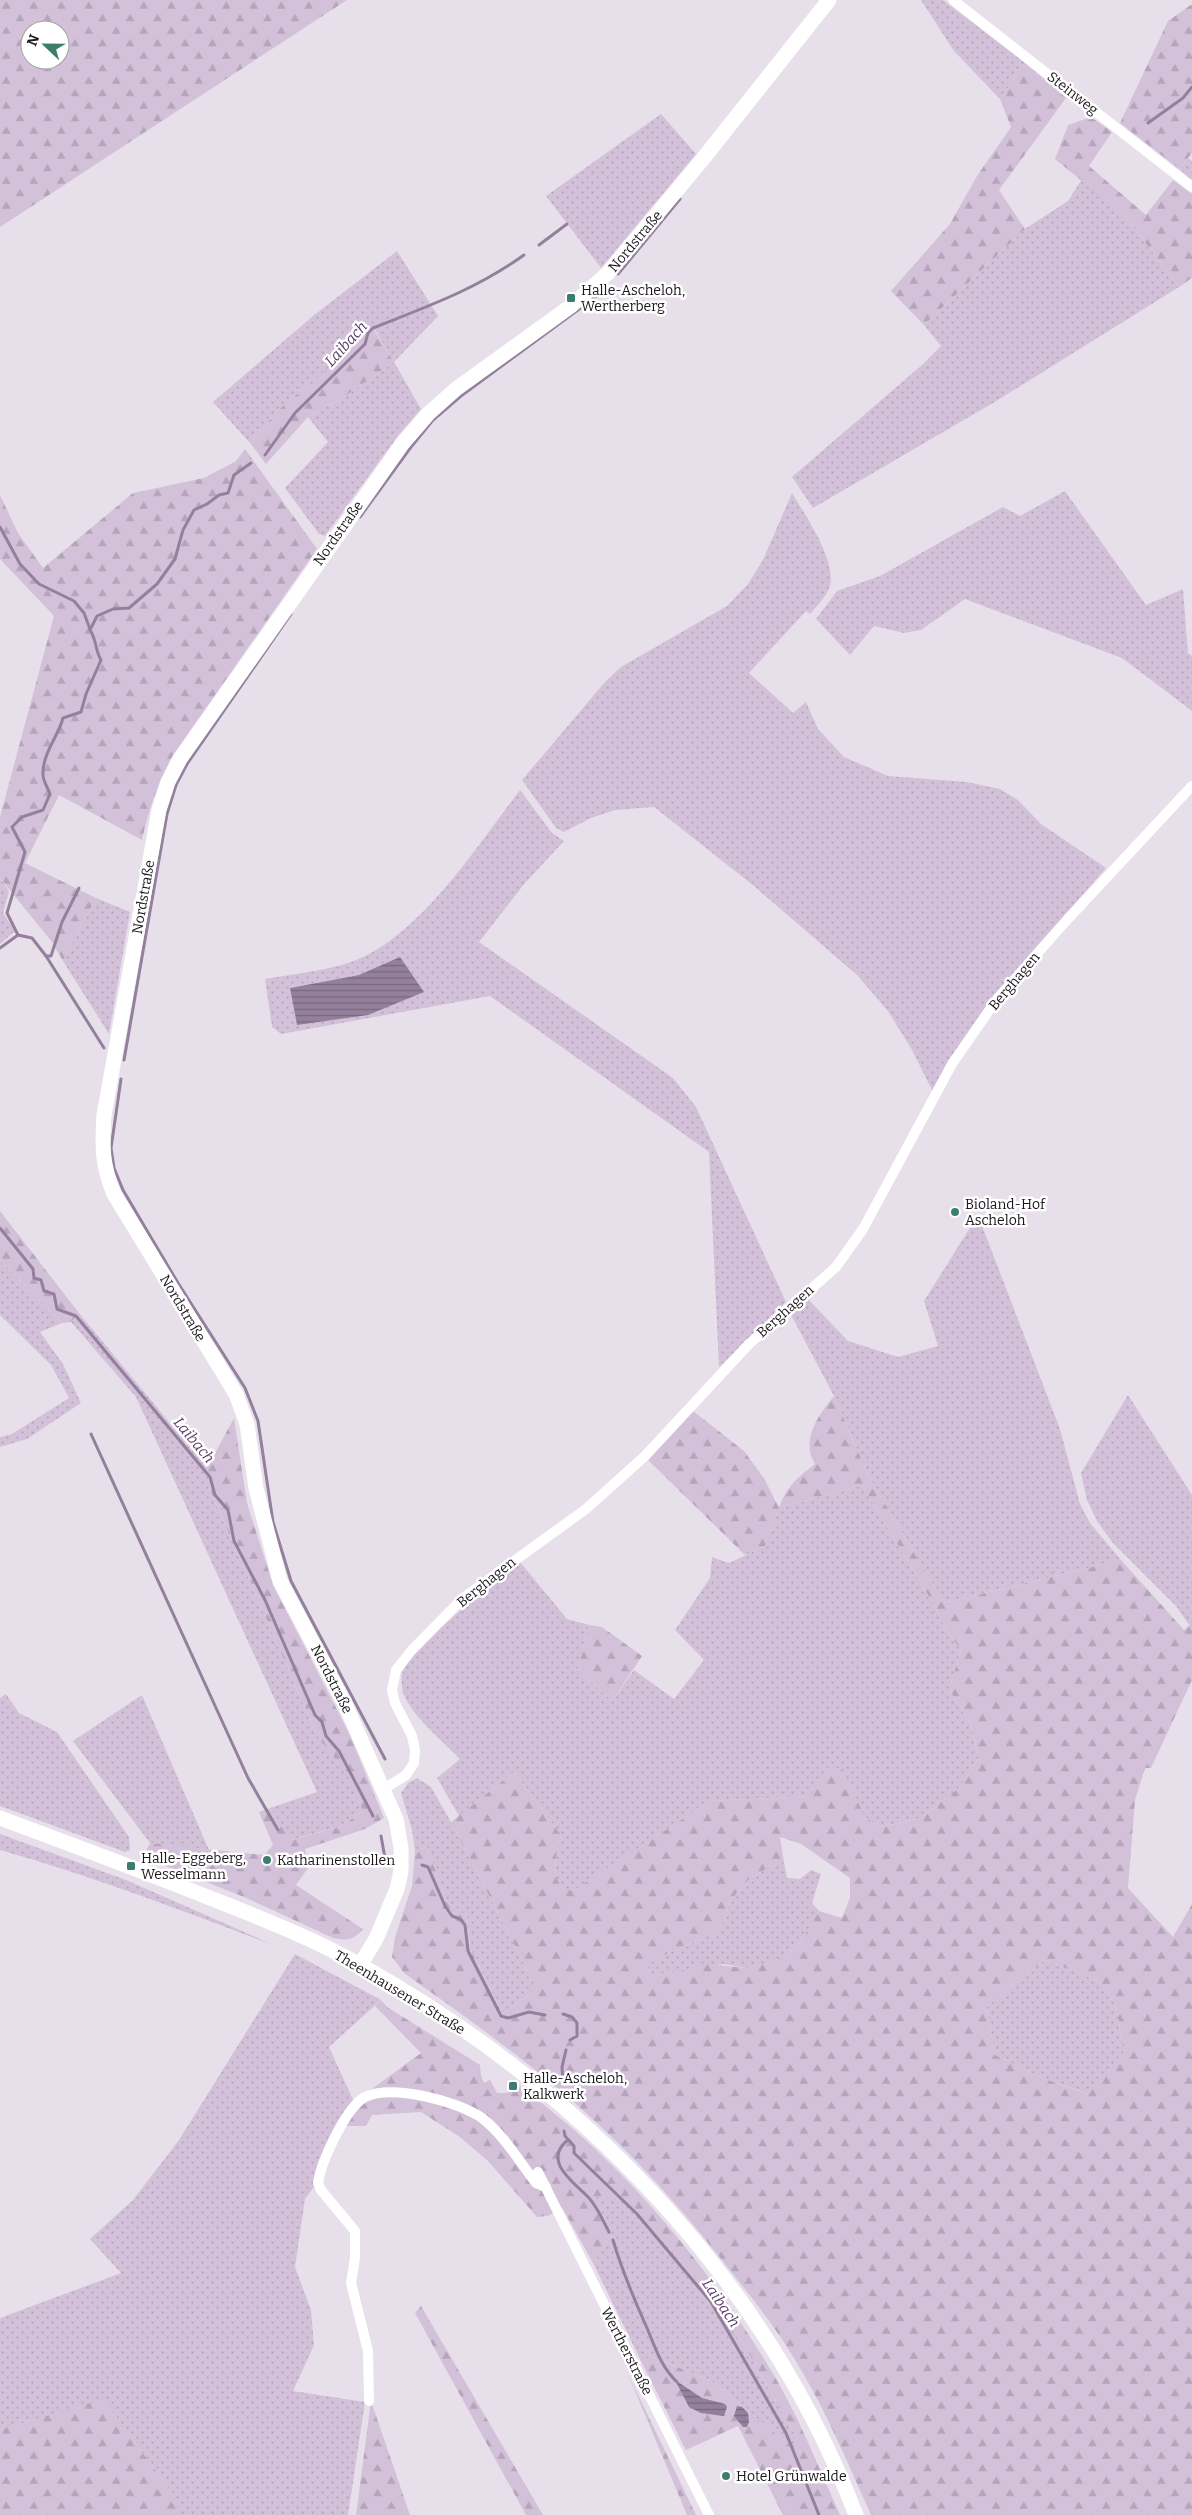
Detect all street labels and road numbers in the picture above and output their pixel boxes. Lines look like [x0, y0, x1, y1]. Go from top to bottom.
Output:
street label: Steinweg [1044, 68, 1102, 119]
street label: Nordstraße [605, 207, 666, 275]
street label: Nordstraße [310, 498, 367, 569]
street label: Nordstraße [129, 859, 158, 935]
street label: Berghagen [985, 949, 1044, 1014]
street label: Nordstraße [156, 1272, 209, 1345]
street label: Berghagen [753, 1281, 817, 1341]
street label: Berghagen [454, 1553, 519, 1611]
street label: Nordstraße [307, 1642, 356, 1716]
street label: Theenhausener Straße [331, 1947, 468, 2038]
street label: Wertherstraße [597, 2304, 656, 2398]

